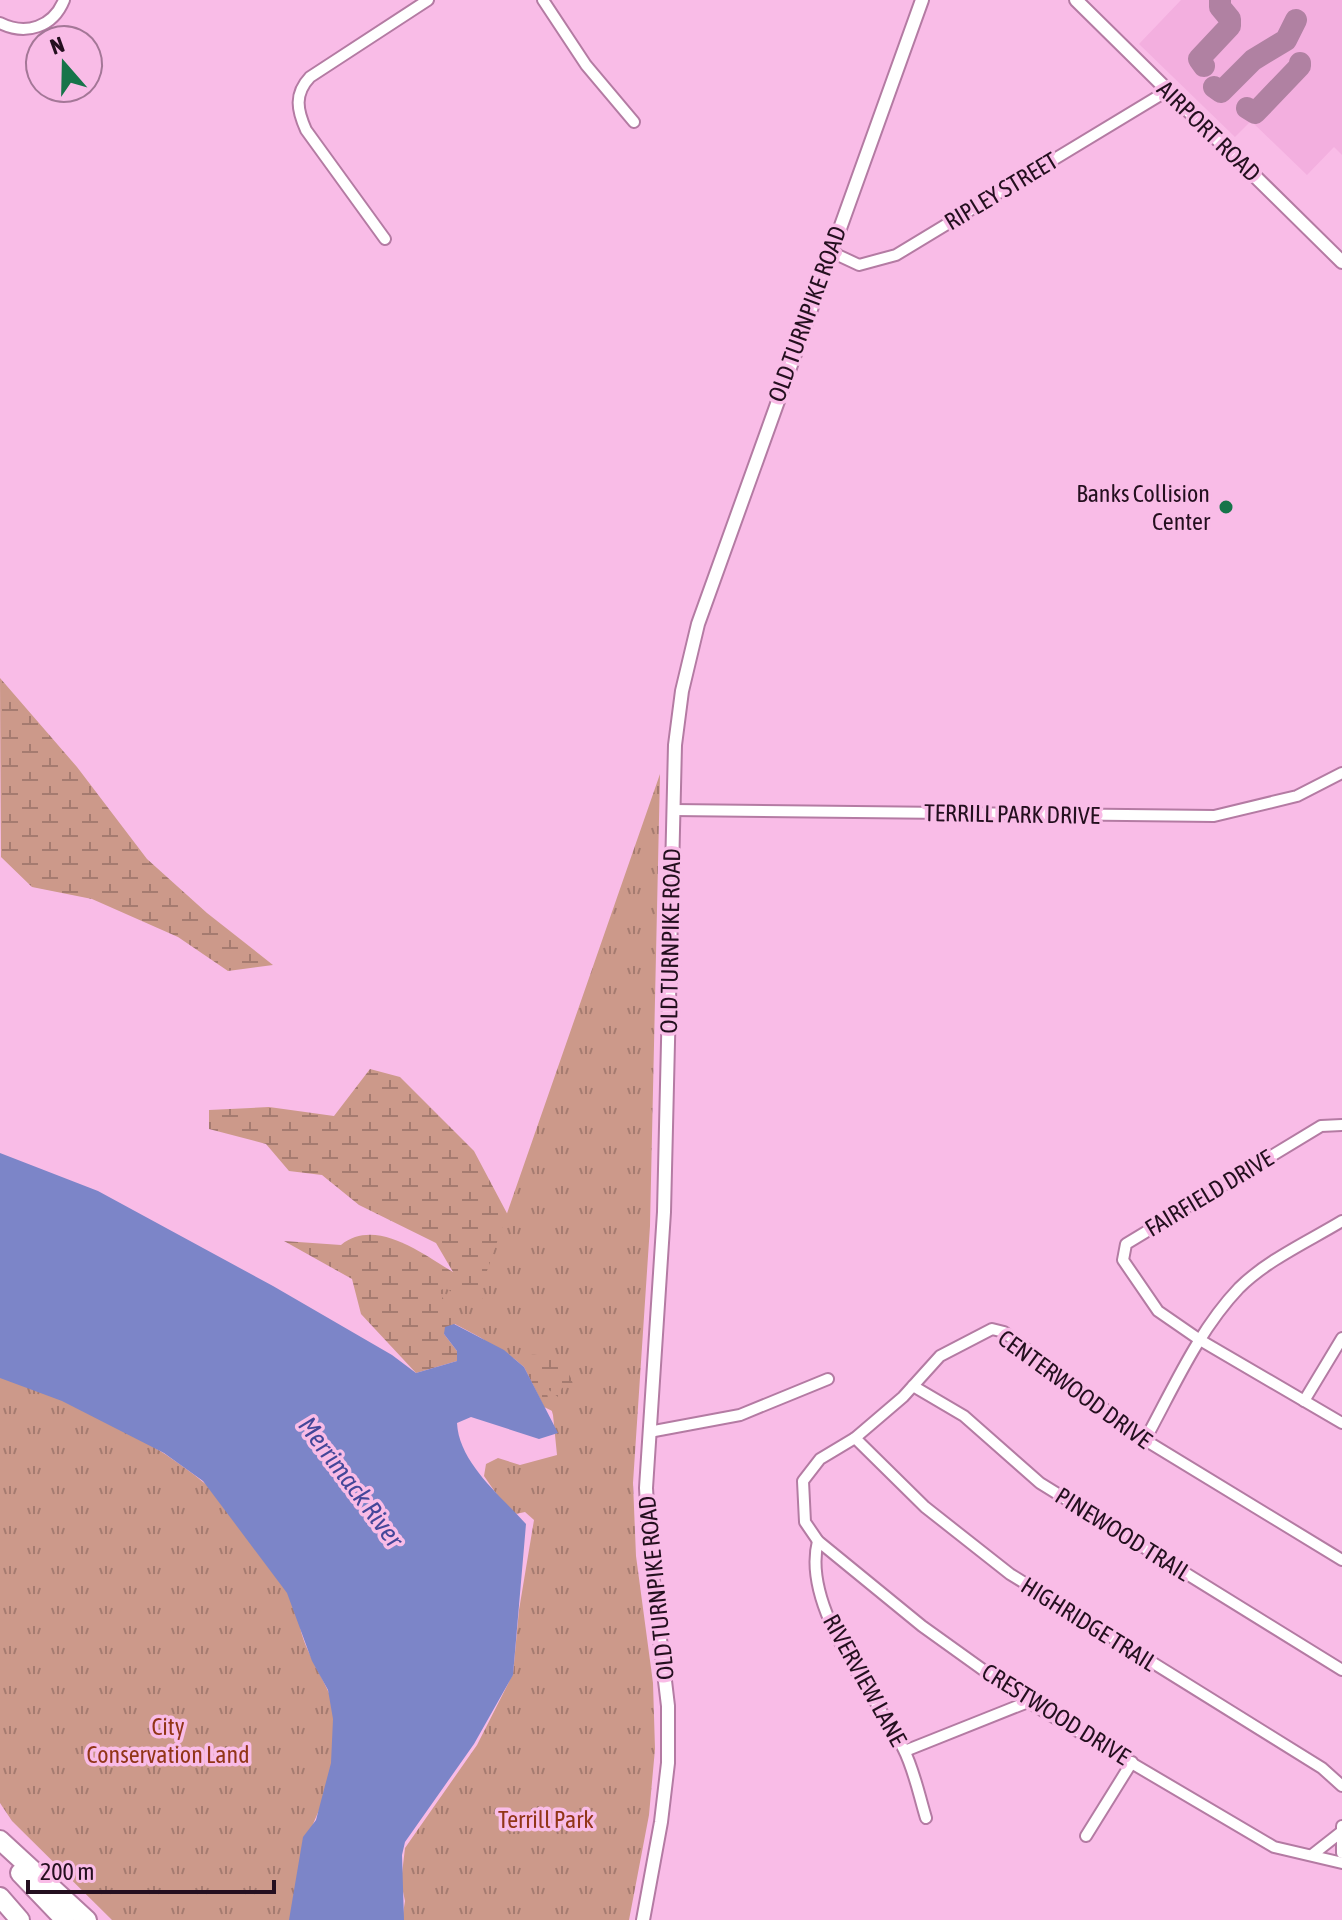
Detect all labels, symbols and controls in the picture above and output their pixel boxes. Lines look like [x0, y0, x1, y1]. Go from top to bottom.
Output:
north arrow [24, 24, 104, 104]
text: N [47, 31, 68, 60]
street label: AIRPORT ROAD [1152, 75, 1266, 187]
street label: RIPLEY STREET [940, 146, 1063, 235]
street label: OLD TURNPIKE ROAD [763, 222, 851, 406]
place label: Banks Collision Center [1076, 480, 1211, 535]
marker: Banks Collision Center [1217, 498, 1235, 516]
street label: TERRILL PARK DRIVE [924, 799, 1100, 829]
street label: OLD TURNPIKE ROAD [655, 848, 685, 1034]
street label: FAIRFIELD DRIVE [1140, 1144, 1278, 1242]
street label: CENTERWOOD DRIVE [993, 1324, 1157, 1454]
water label: Merrimack River [292, 1411, 410, 1554]
street label: PINEWOOD TRAIL [1051, 1482, 1196, 1587]
street label: OLD TURNPIKE ROAD [633, 1495, 679, 1681]
street label: HIGHRIDGE TRAIL [1016, 1572, 1162, 1677]
street label: RIVERVIEW LANE [818, 1610, 912, 1750]
street label: CRESTWOOD DRIVE [977, 1658, 1135, 1770]
park label: City Conservation Land [86, 1713, 250, 1768]
park label: Terrill Park [498, 1806, 594, 1833]
scale bar [28, 1844, 274, 1894]
text: 200 m [40, 1858, 94, 1885]

